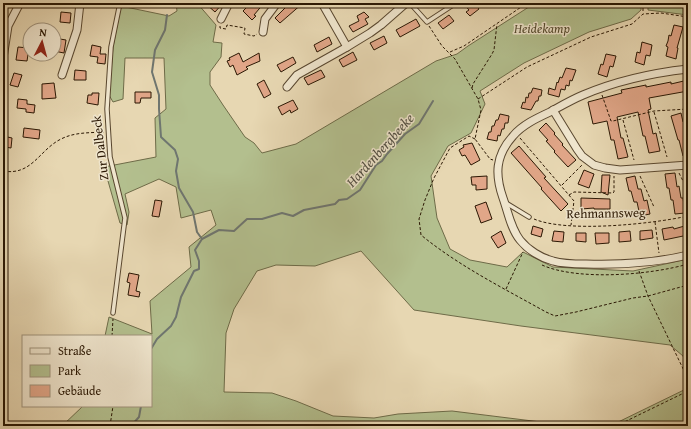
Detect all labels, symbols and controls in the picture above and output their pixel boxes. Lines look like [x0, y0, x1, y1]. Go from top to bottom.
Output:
park label: Heidekamp [513, 19, 570, 38]
north arrow [22, 22, 62, 62]
text: N [39, 24, 48, 40]
water label: Hardenbergbeeke [341, 108, 419, 192]
street label: Zur Dalbeck [87, 114, 113, 181]
street label: Rehmannsweg [566, 203, 646, 223]
legend [22, 335, 152, 407]
text: Straße [58, 342, 92, 359]
text: Park [58, 362, 82, 379]
text: Gebäude [58, 382, 101, 399]

